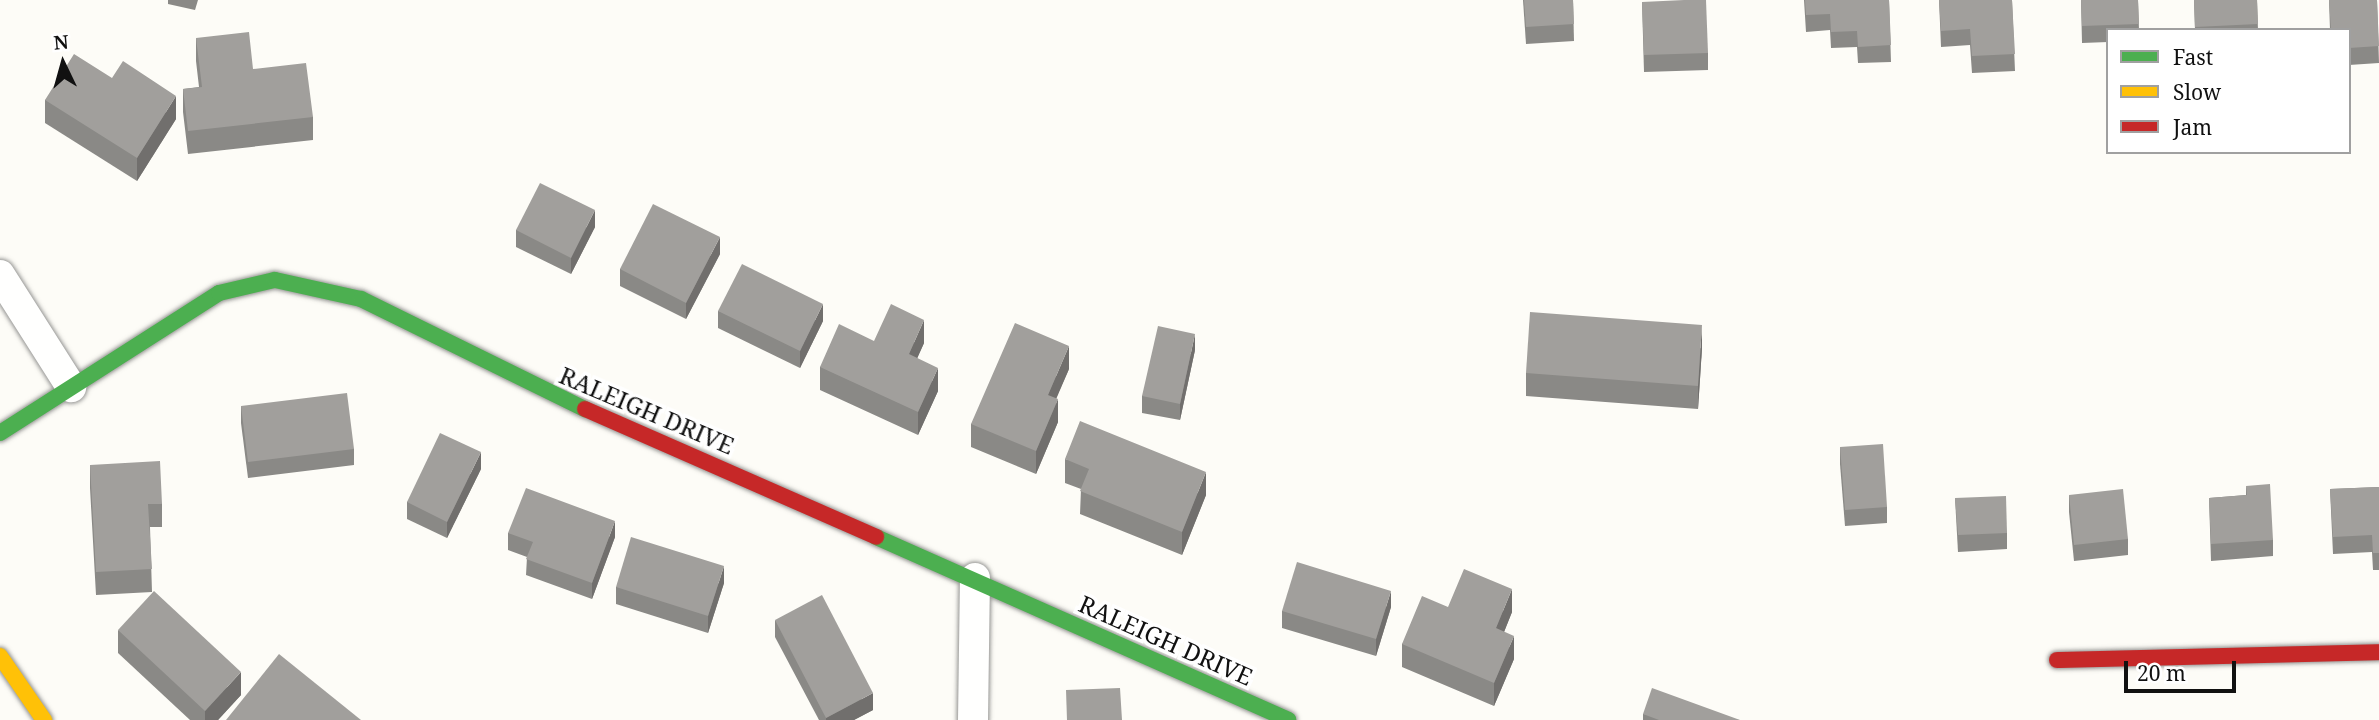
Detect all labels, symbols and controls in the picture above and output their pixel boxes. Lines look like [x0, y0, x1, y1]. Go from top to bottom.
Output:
north arrow [28, 28, 98, 98]
text: N [53, 28, 70, 56]
legend [2106, 28, 2351, 154]
text: Fast [2173, 43, 2213, 71]
text: Slow [2173, 78, 2221, 106]
text: Jam [2173, 113, 2212, 141]
street label: RALEIGH DRIVE [555, 360, 739, 460]
street label: RALEIGH DRIVE [1075, 589, 1257, 691]
scale bar [2127, 646, 2239, 690]
text: 20 m [2137, 659, 2186, 687]

